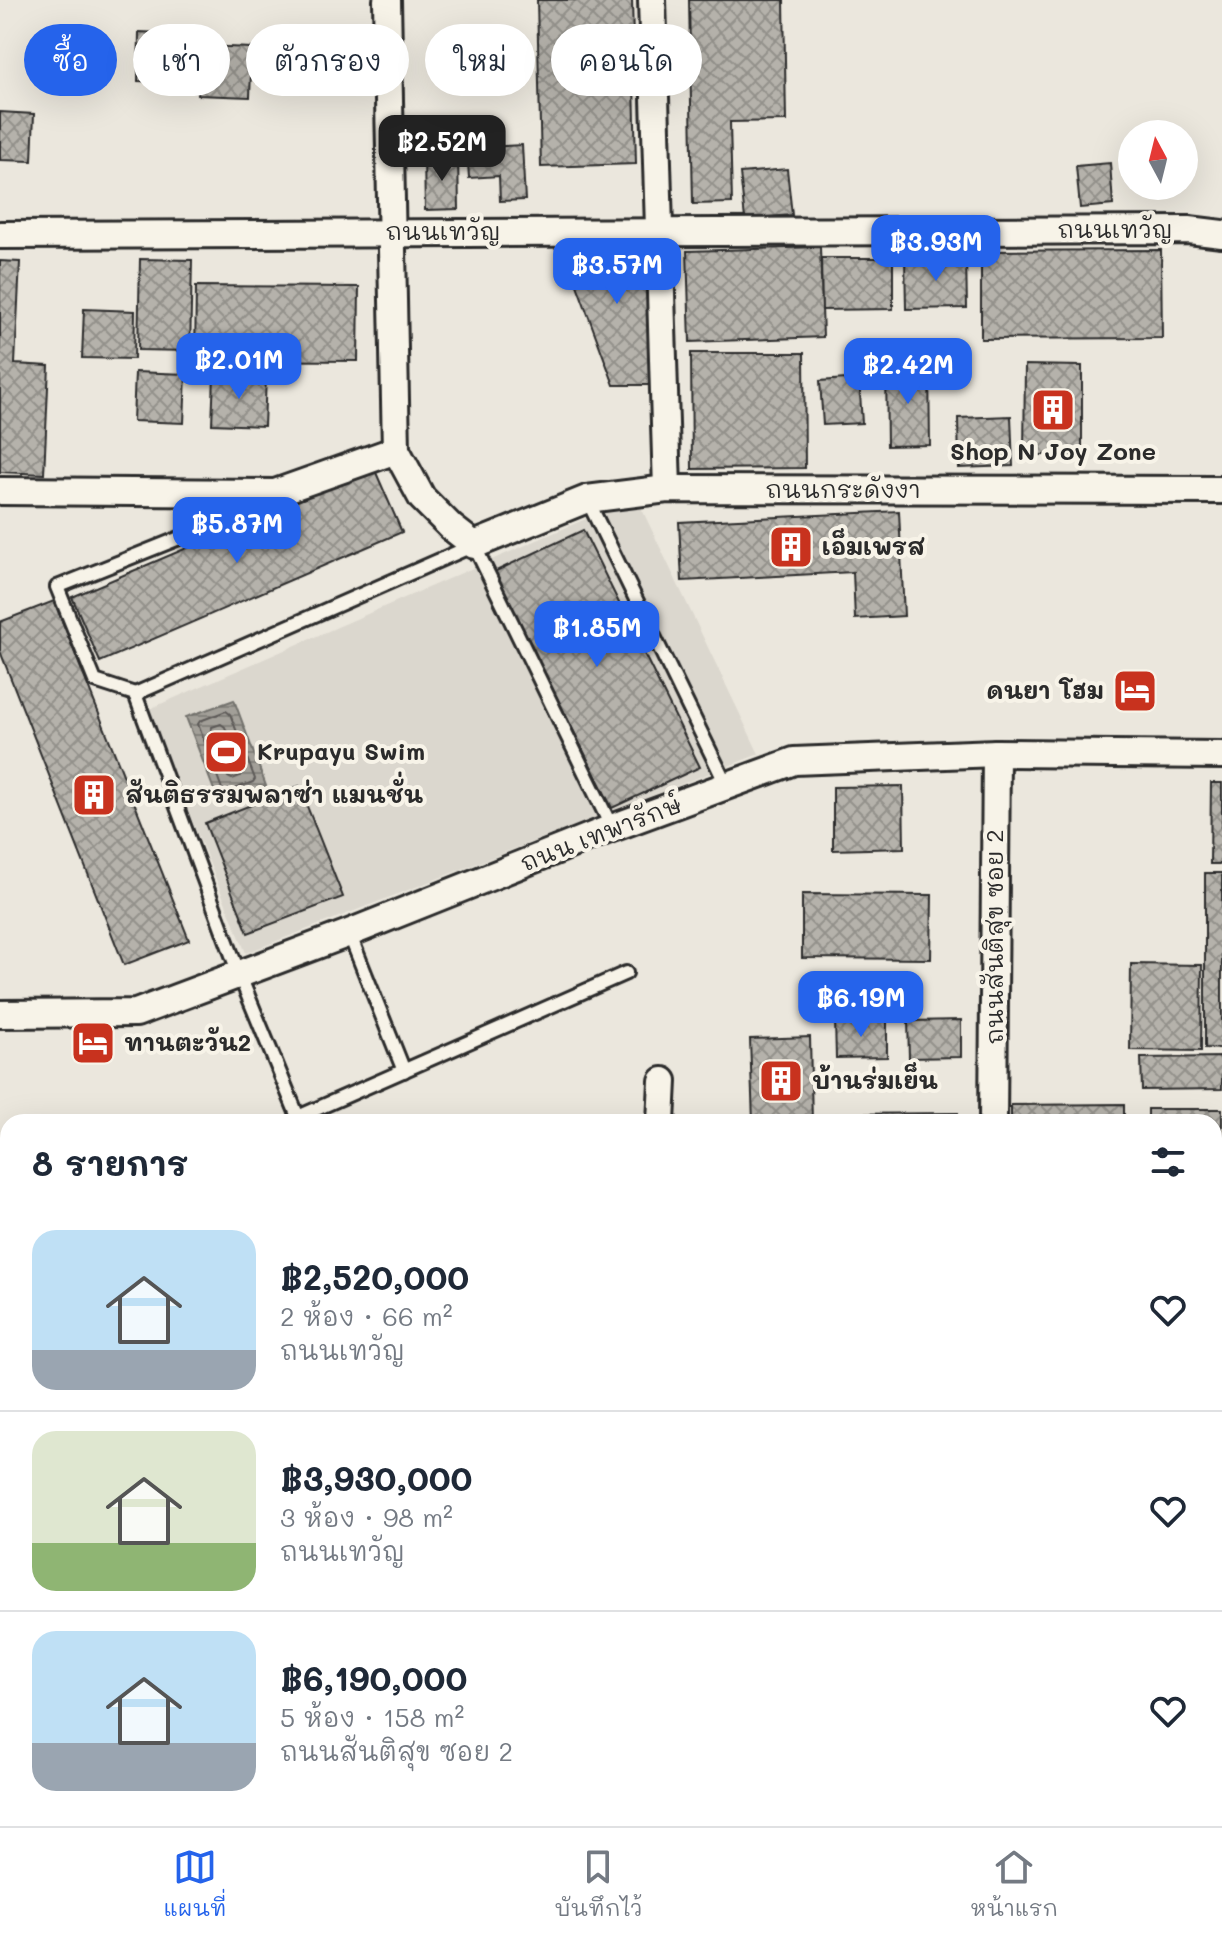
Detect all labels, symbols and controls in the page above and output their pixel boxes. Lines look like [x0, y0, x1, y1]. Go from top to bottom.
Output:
chip: ซื้อ [24, 24, 117, 96]
chip: เช่า [133, 24, 230, 96]
chip: ตัวกรอง [246, 24, 409, 96]
chip: ใหม่ [425, 24, 535, 96]
chip: คอนโด [551, 24, 702, 96]
pin: ฿2.52M [377, 115, 507, 183]
north arrow [1118, 120, 1198, 200]
map controls [1118, 120, 1198, 200]
text: ฿2.52M [397, 124, 487, 158]
street label: ถนนเทวัญ [1057, 213, 1173, 244]
street label: ถนนเทวัญ [385, 215, 501, 246]
pin: ฿3.93M [871, 215, 1001, 283]
text: ฿3.93M [889, 224, 983, 258]
pin: ฿3.57M [552, 238, 682, 306]
text: ฿3.57M [571, 247, 663, 281]
pin: ฿2.01M [174, 333, 304, 401]
pin: ฿2.42M [843, 338, 973, 406]
text: ฿2.01M [194, 342, 284, 376]
text: ฿2.42M [862, 347, 954, 381]
building icon: Shop N Joy Zone [1029, 386, 1077, 434]
place label: Shop N Joy Zone [950, 435, 1156, 466]
street label: ถนนกระดังงา [765, 473, 921, 504]
pin: ฿5.87M [172, 497, 302, 565]
text: ฿5.87M [191, 506, 283, 540]
building icon: เอ็มเพรส [767, 523, 815, 571]
place label: เอ็มเพรส [822, 528, 925, 561]
pin: ฿1.85M [532, 601, 662, 669]
text: ฿1.85M [552, 610, 642, 644]
hotel icon: ดนยา โฮม [1111, 667, 1159, 715]
place label: ดนยา โฮม [986, 674, 1104, 705]
sports icon: Krupayu Swim [202, 728, 250, 776]
place label: Krupayu Swim [257, 735, 425, 766]
building icon: สันติธรรมพลาซ่า แมนชั่น [70, 771, 118, 819]
place label: สันติธรรมพลาซ่า แมนชั่น [125, 771, 424, 809]
street label: ถนน เทพารักษ์ [515, 787, 685, 878]
street label: ถนนสันติสุข ซอย 2 [978, 829, 1012, 1045]
pin: ฿6.19M [796, 971, 926, 1039]
text: ฿6.19M [816, 980, 906, 1014]
hotel icon: ทานตะวัน2 [69, 1019, 117, 1067]
place label: ทานตะวัน2 [124, 1026, 251, 1057]
building icon: บ้านร่มเย็น [757, 1057, 805, 1105]
place label: บ้านร่มเย็น [812, 1062, 938, 1095]
text: 8 รายการ [32, 1140, 188, 1185]
icon: filters [1146, 1140, 1190, 1184]
text: ฿2,520,000 [280, 1254, 469, 1299]
icon: home [96, 1262, 192, 1358]
icon: heart [1146, 1288, 1190, 1332]
text: 2 ห้อง · 66 m² [280, 1299, 452, 1333]
text: ถนนเทวัญ [280, 1333, 405, 1367]
text: ฿3,930,000 [280, 1455, 472, 1500]
icon: home [96, 1463, 192, 1559]
icon: heart [1146, 1489, 1190, 1533]
text: 3 ห้อง · 98 m² [280, 1500, 453, 1534]
text: ถนนเทวัญ [280, 1534, 405, 1568]
text: ฿6,190,000 [280, 1655, 467, 1700]
icon: home [96, 1663, 192, 1759]
icon: heart [1146, 1689, 1190, 1733]
text: 5 ห้อง · 158 m² [280, 1700, 464, 1734]
text: ถนนสันติสุข ซอย 2 [280, 1734, 513, 1768]
tab: แผนที่ [164, 1845, 227, 1922]
tab: บันทึกไว้ [554, 1845, 643, 1922]
tab: หน้าแรก [970, 1845, 1058, 1922]

